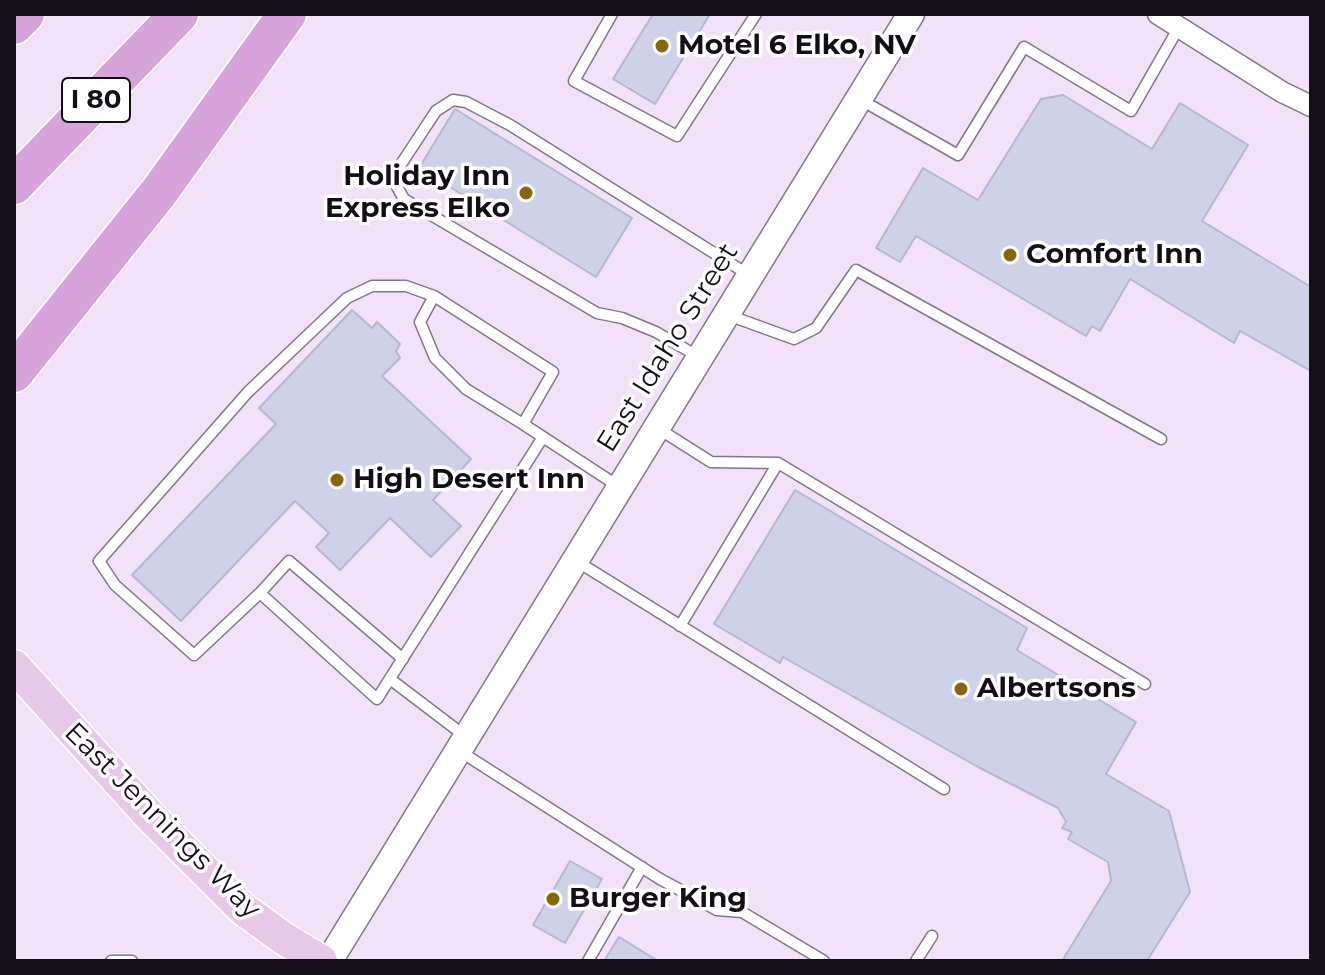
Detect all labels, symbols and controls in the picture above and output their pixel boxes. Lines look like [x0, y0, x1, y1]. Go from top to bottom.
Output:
place label: Motel 6 Elko, NV [678, 29, 916, 63]
marker: Motel 6 Elko, NV [653, 37, 671, 55]
road number: I 80 [62, 78, 130, 122]
place label: Holiday Inn Express Elko [325, 160, 510, 226]
marker: Holiday Inn Express Elko [517, 184, 535, 202]
street label: East Idaho Street [590, 237, 746, 459]
place label: Comfort Inn [1026, 238, 1203, 272]
marker: Comfort Inn [1001, 246, 1019, 264]
place label: High Desert Inn [353, 463, 585, 497]
marker: High Desert Inn [328, 471, 346, 489]
place label: Albertsons [977, 672, 1136, 706]
marker: Albertsons [952, 680, 970, 698]
street label: East Jennings Way [57, 716, 267, 926]
place label: Burger King [569, 882, 747, 916]
marker: Burger King [544, 890, 562, 908]

